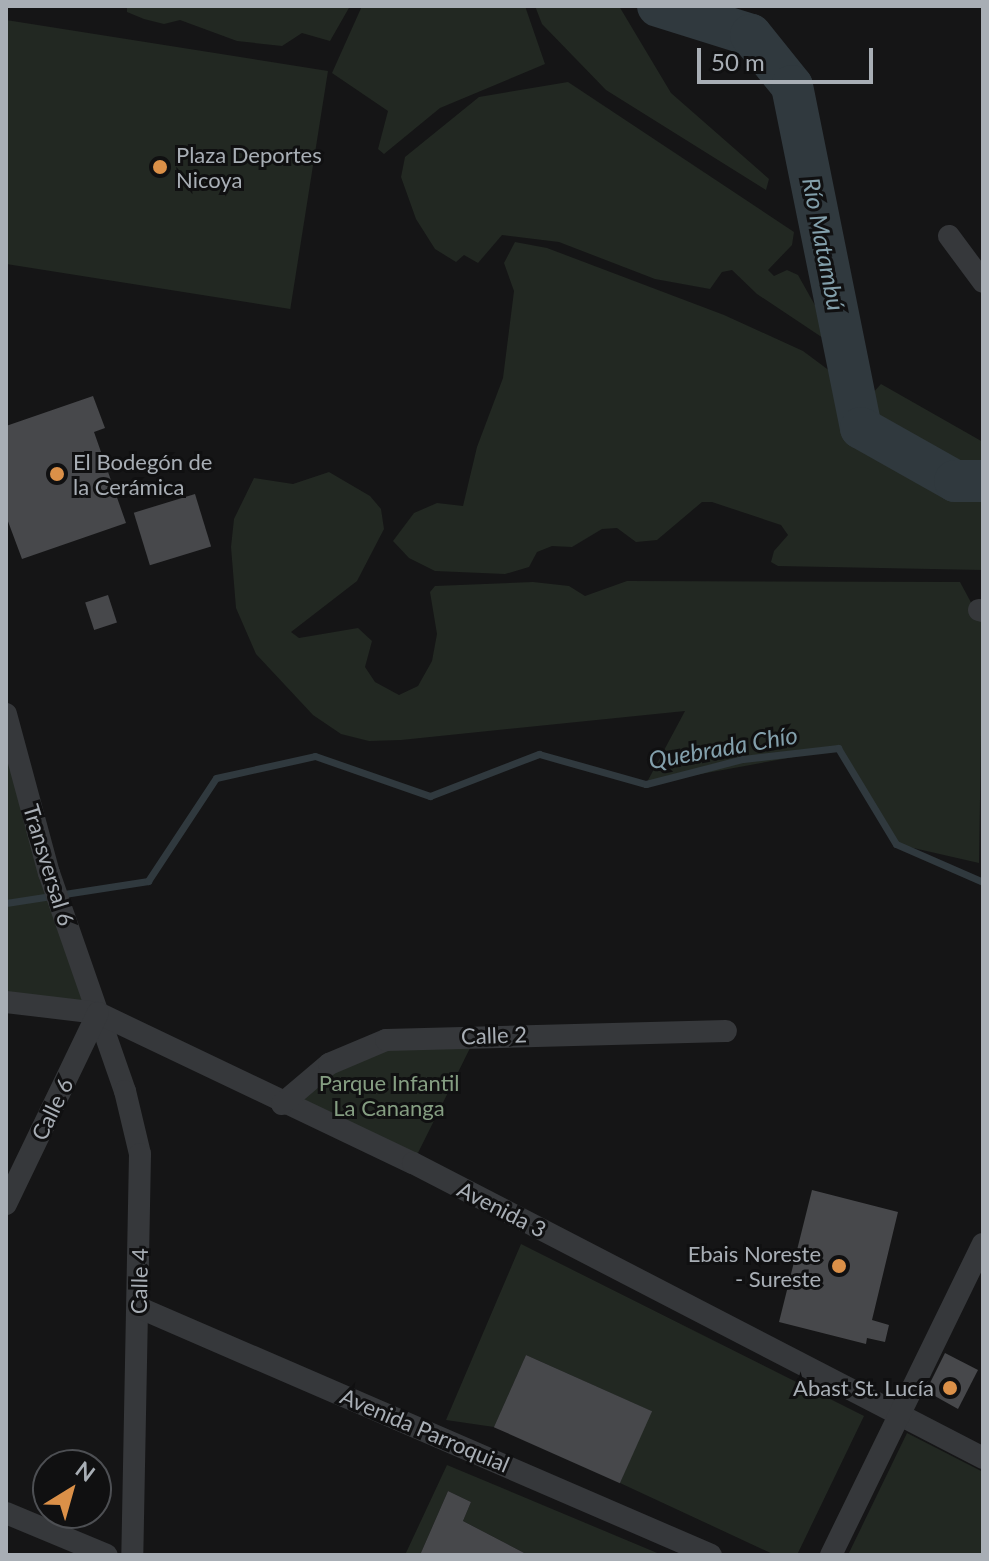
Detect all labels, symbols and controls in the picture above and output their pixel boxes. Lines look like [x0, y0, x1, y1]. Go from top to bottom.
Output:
scale bar [701, 32, 877, 82]
text: 50 m [711, 47, 765, 76]
place label: Plaza Deportes Nicoya [176, 141, 322, 192]
marker: Plaza Deportes Nicoya [151, 158, 169, 176]
water label: Río Matambú [797, 175, 851, 313]
place label: El Bodegón de la Cerámica [73, 448, 212, 500]
marker: El Bodegón de la Cerámica [48, 465, 66, 483]
water label: Quebrada Chío [646, 720, 800, 774]
street label: Transversal 6 [18, 801, 80, 929]
street label: Calle 2 [461, 1021, 527, 1049]
park label: Parque Infantil La Cananga [319, 1069, 459, 1120]
street label: Calle 6 [26, 1074, 78, 1144]
street label: Avenida 3 [453, 1175, 551, 1243]
place label: Ebais Noreste - Sureste [688, 1240, 821, 1292]
street label: Calle 4 [125, 1248, 153, 1314]
marker: Ebais Noreste - Sureste [828, 1255, 850, 1277]
place label: Abast St. Lucía [793, 1375, 934, 1401]
marker: Abast St. Lucía [941, 1379, 959, 1397]
street label: Avenida Parroquial [337, 1383, 513, 1477]
north arrow [32, 1449, 112, 1529]
text: N [71, 1455, 100, 1487]

